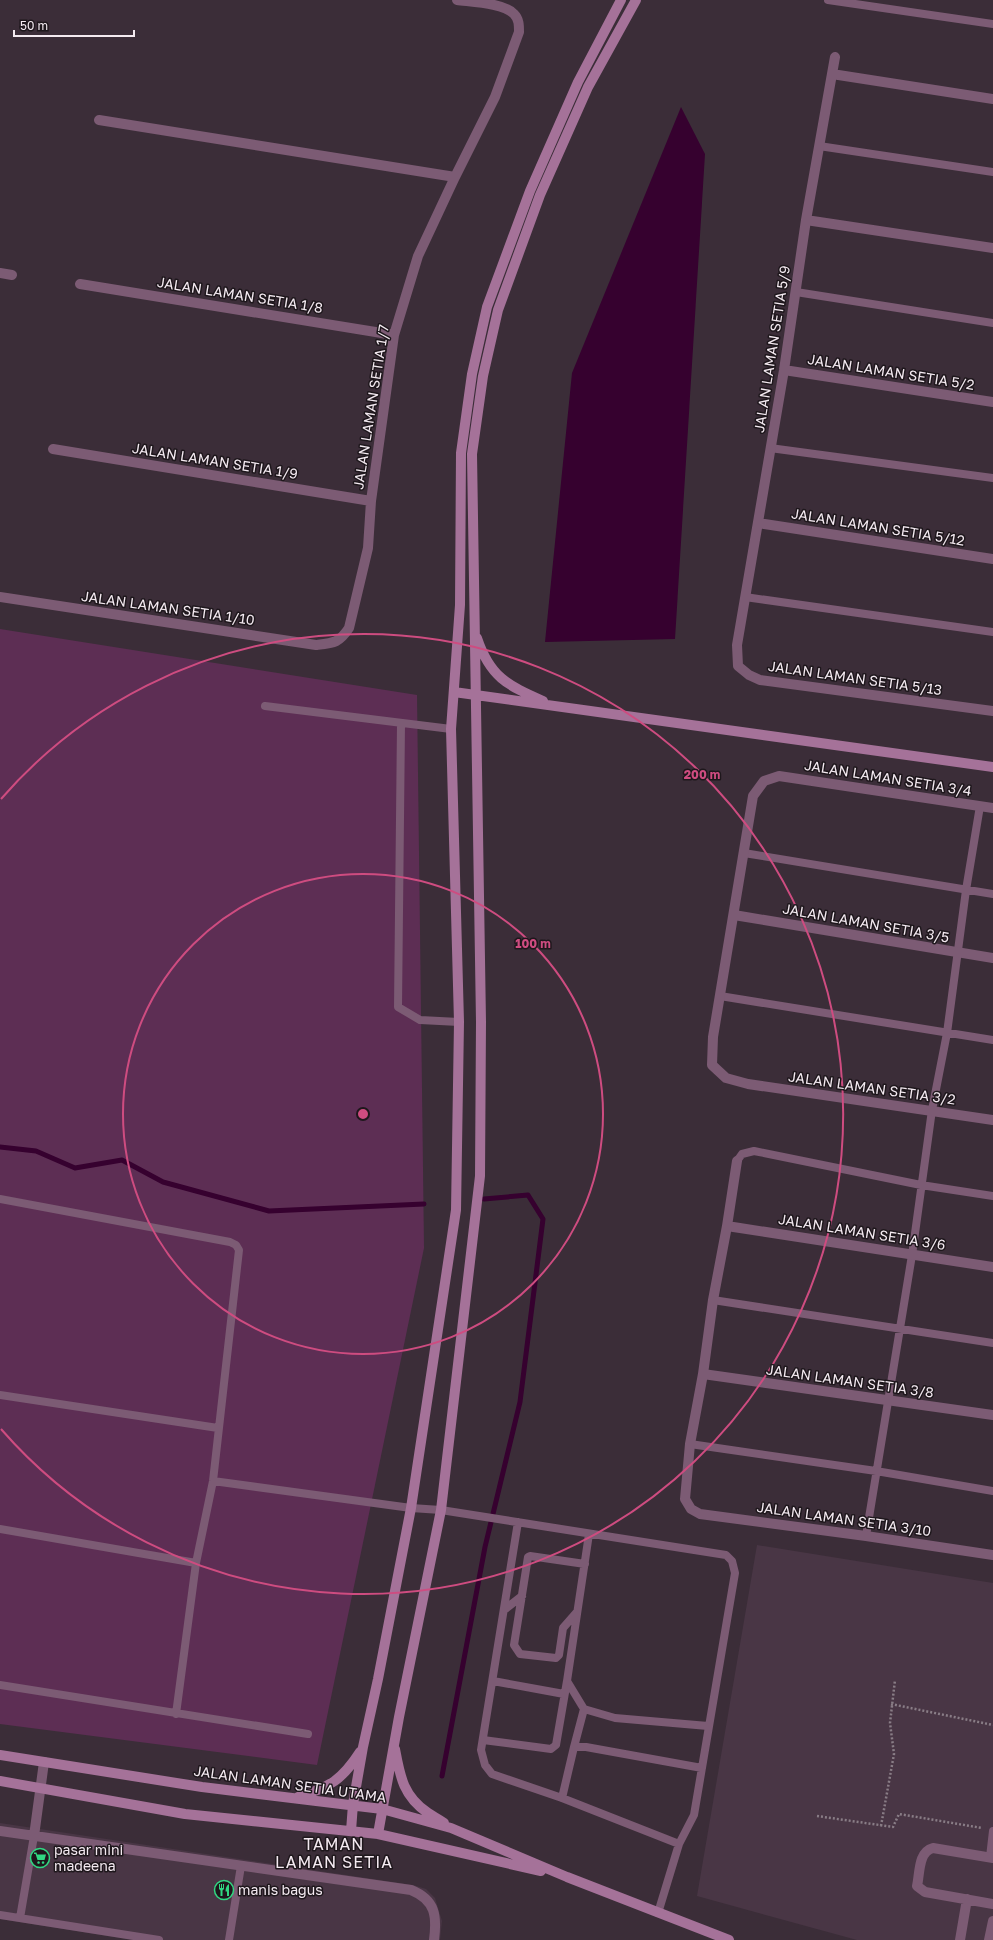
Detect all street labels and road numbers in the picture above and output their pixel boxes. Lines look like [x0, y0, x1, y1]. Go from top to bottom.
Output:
street label: JALAN LAMAN SETIA 5/9 [750, 264, 793, 434]
street label: JALAN LAMAN SETIA 1/8 [156, 273, 324, 316]
street label: JALAN LAMAN SETIA 1/7 [349, 323, 392, 490]
street label: JALAN LAMAN SETIA 5/2 [807, 350, 976, 393]
street label: JALAN LAMAN SETIA 1/9 [131, 439, 299, 482]
street label: JALAN LAMAN SETIA 5/12 [790, 504, 966, 549]
street label: JALAN LAMAN SETIA 1/10 [80, 587, 256, 628]
street label: JALAN LAMAN SETIA 5/13 [767, 657, 943, 698]
street label: JALAN LAMAN SETIA 3/4 [803, 756, 973, 799]
street label: JALAN LAMAN SETIA 3/5 [782, 899, 951, 946]
street label: JALAN LAMAN SETIA 3/2 [787, 1067, 957, 1108]
street label: JALAN LAMAN SETIA 3/6 [777, 1210, 947, 1253]
street label: JALAN LAMAN SETIA 3/8 [765, 1360, 935, 1401]
street label: JALAN LAMAN SETIA 3/10 [756, 1498, 932, 1539]
street label: JALAN LAMAN SETIA UTAMA [193, 1762, 388, 1806]

